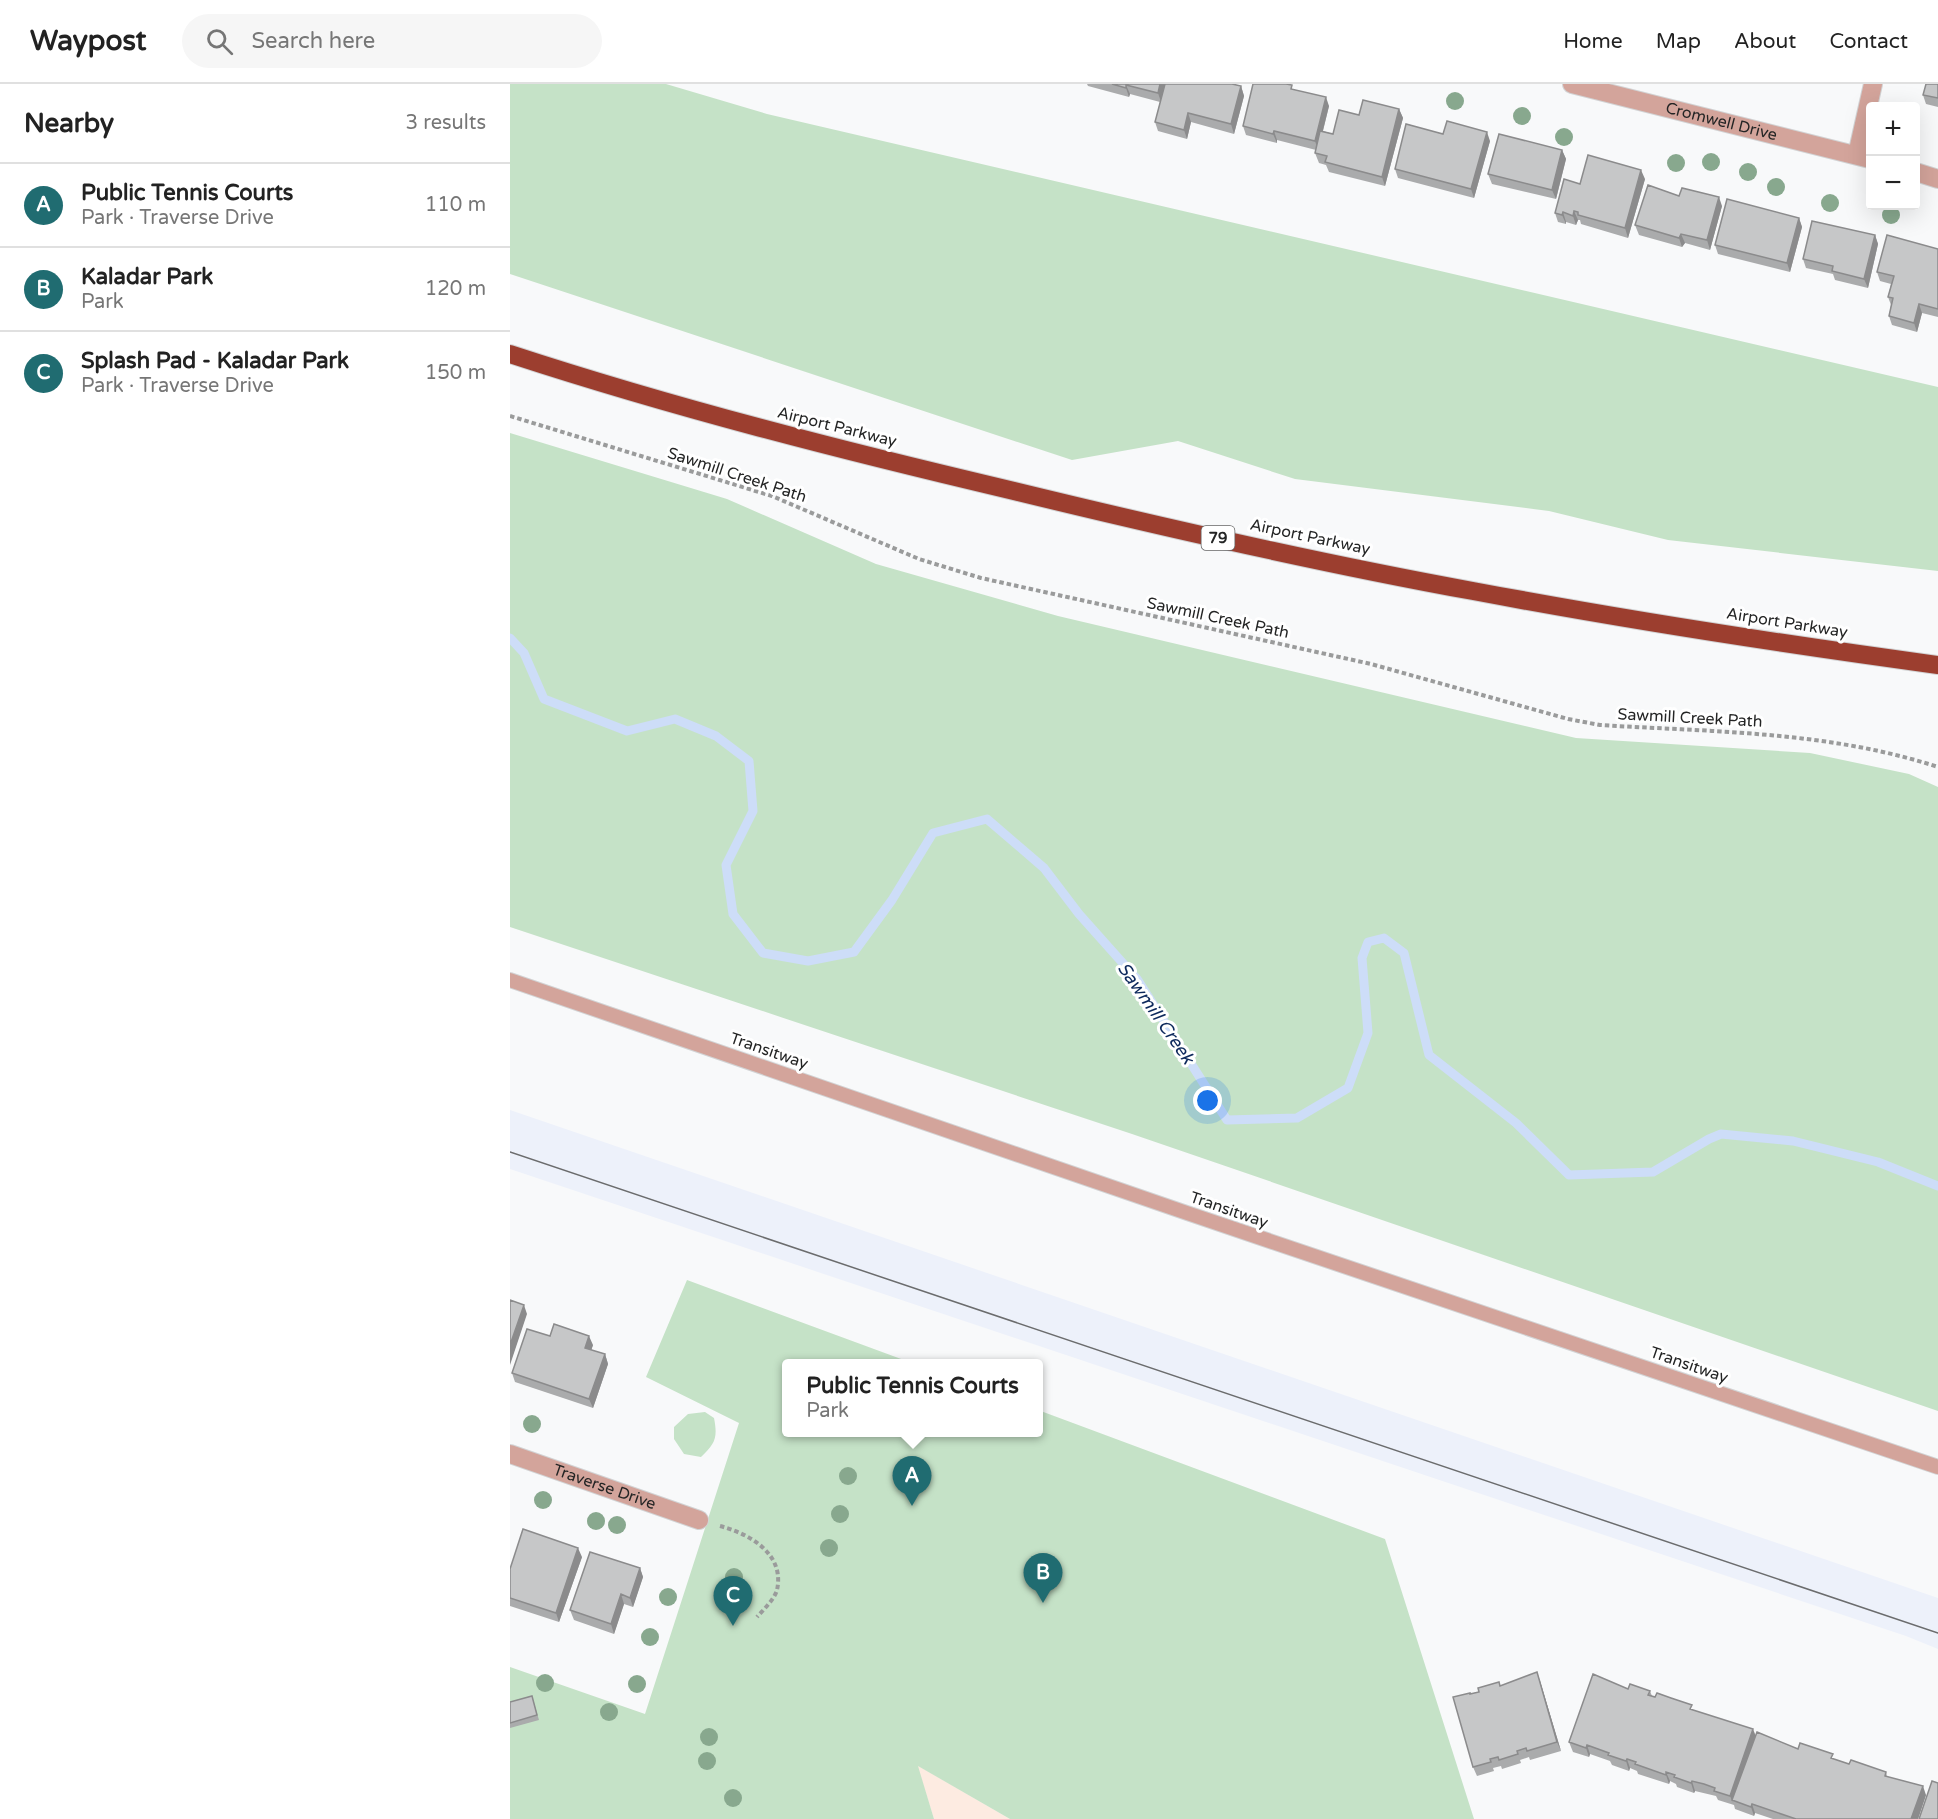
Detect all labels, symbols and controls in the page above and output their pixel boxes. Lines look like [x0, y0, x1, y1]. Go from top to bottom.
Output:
search box [182, 14, 602, 68]
text: Waypost [30, 24, 146, 58]
icon: search [203, 25, 236, 58]
text: Search here [251, 28, 375, 54]
text: Home [1563, 29, 1623, 54]
text: Map [1656, 29, 1701, 54]
text: About [1734, 29, 1796, 54]
text: Contact [1829, 29, 1908, 54]
street label: Cromwell Drive [1663, 98, 1779, 145]
map controls [1866, 102, 1920, 210]
button: + [1866, 102, 1920, 156]
text: Nearby [24, 108, 114, 139]
text: 3 results [406, 111, 486, 135]
button: − [1866, 156, 1920, 210]
text: Public Tennis Courts [81, 180, 293, 206]
text: A [36, 193, 51, 217]
text: 110 m [425, 193, 486, 217]
text: Park · Traverse Drive [81, 206, 274, 230]
text: Kaladar Park [81, 264, 213, 290]
text: B [37, 277, 50, 301]
text: 120 m [425, 277, 486, 301]
text: Park [81, 290, 124, 314]
text: Splash Pad - Kaladar Park [81, 348, 349, 374]
text: C [37, 361, 50, 385]
text: 150 m [425, 361, 486, 385]
text: Park · Traverse Drive [81, 374, 274, 398]
street label: Airport Parkway [775, 402, 899, 452]
street label: Sawmill Creek Path [665, 443, 809, 507]
street label: Airport Parkway [1248, 514, 1372, 560]
road number: 79 [1202, 526, 1234, 550]
street label: Sawmill Creek Path [1145, 593, 1291, 643]
street label: Airport Parkway [1725, 604, 1849, 643]
street label: Sawmill Creek Path [1617, 704, 1763, 732]
water label: Sawmill Creek [1113, 958, 1200, 1069]
street label: Transitway [727, 1028, 811, 1074]
your location [1193, 1086, 1222, 1115]
street label: Transitway [1187, 1187, 1271, 1233]
street label: Transitway [1647, 1342, 1731, 1388]
popup [782, 1359, 1043, 1437]
text: Public Tennis Courts [806, 1373, 1019, 1399]
text: Park [806, 1399, 849, 1423]
pin: A [892, 1456, 932, 1506]
street label: Traverse Drive [550, 1460, 659, 1514]
pin: B [1024, 1554, 1062, 1603]
pin: C [714, 1576, 752, 1626]

